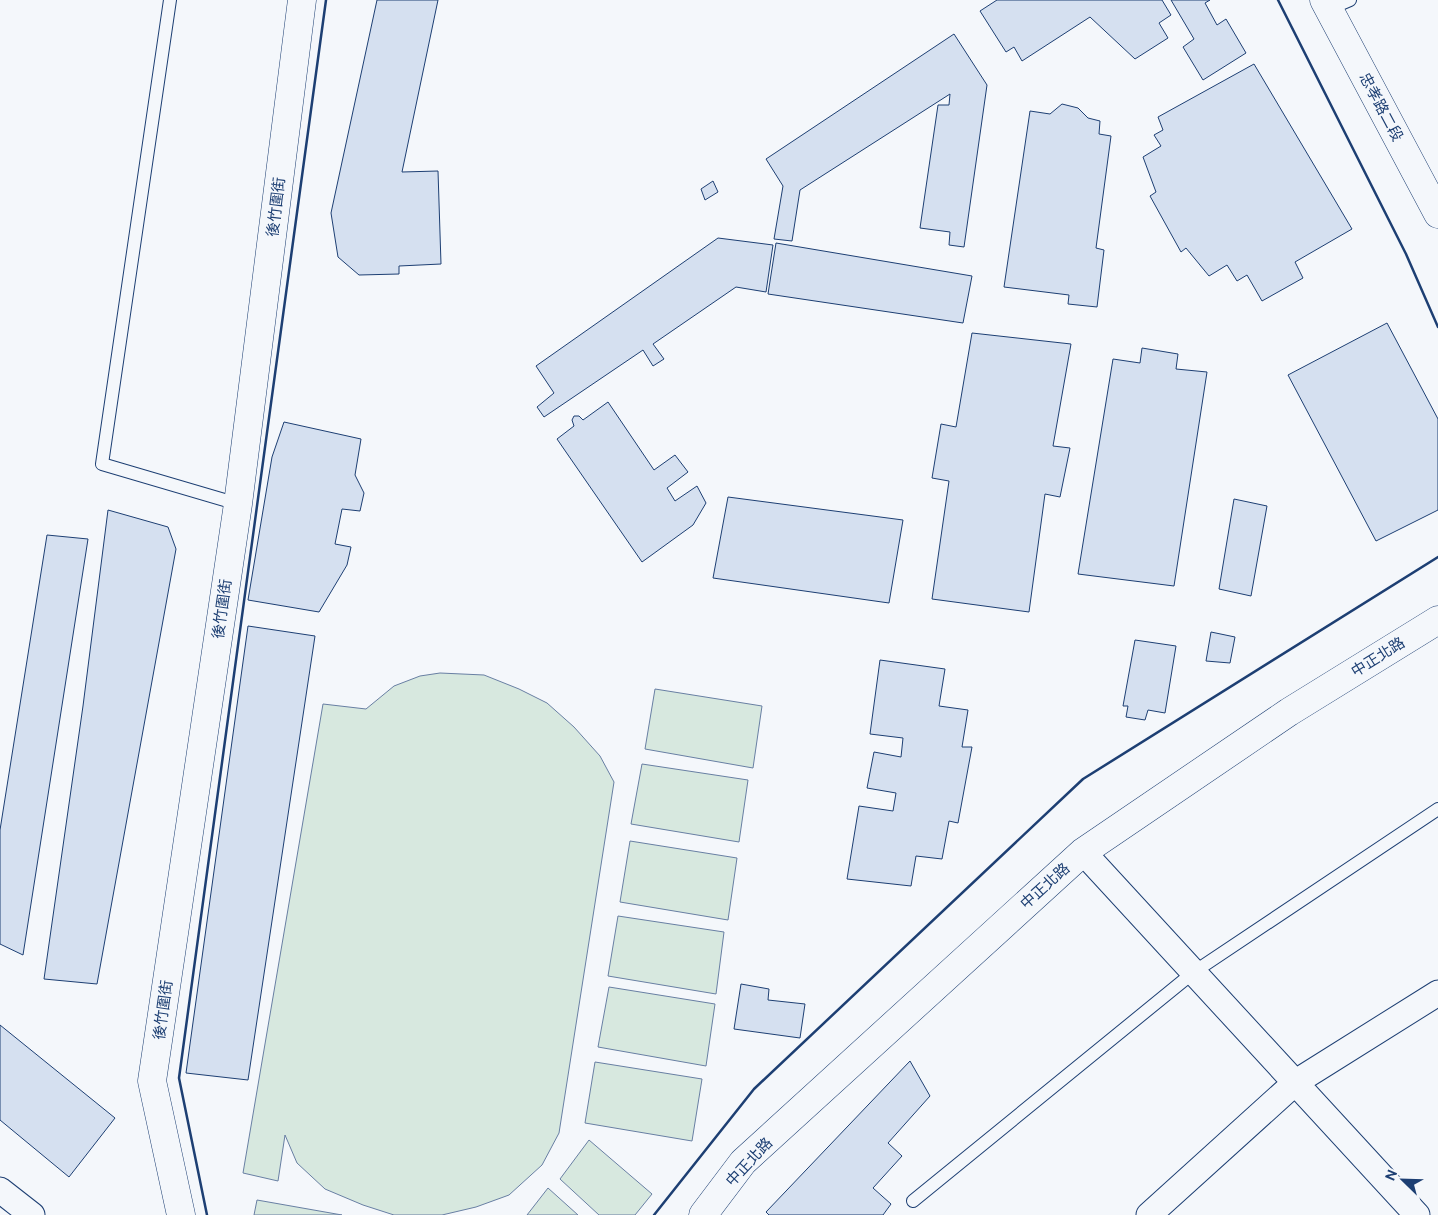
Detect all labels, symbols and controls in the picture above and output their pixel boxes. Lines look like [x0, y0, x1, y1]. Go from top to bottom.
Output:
street label: 忠孝路二段 [1356, 70, 1407, 144]
street label: 後竹圍街 [263, 176, 288, 238]
street label: 後竹圍街 [209, 578, 234, 640]
street label: 中正北路 [1348, 633, 1408, 680]
street label: 中正北路 [1017, 859, 1073, 912]
street label: 後竹圍街 [150, 979, 175, 1041]
street label: 中正北路 [722, 1134, 775, 1189]
north arrow [1378, 1155, 1428, 1205]
text: N [1382, 1167, 1400, 1183]

